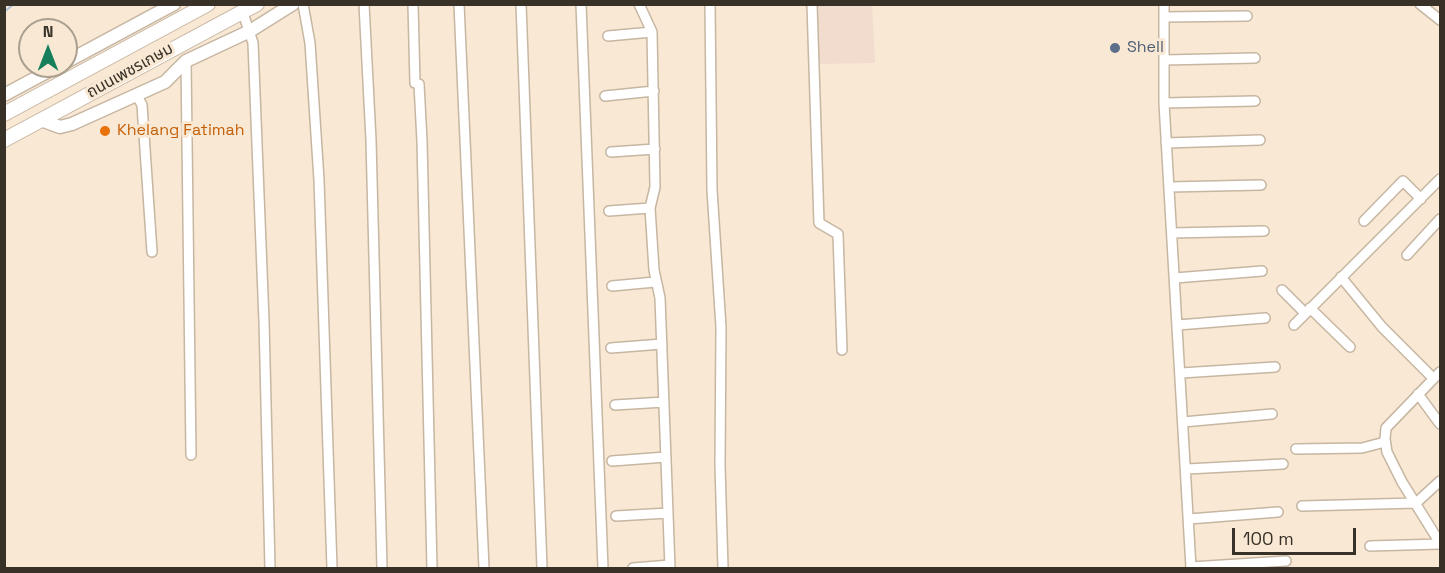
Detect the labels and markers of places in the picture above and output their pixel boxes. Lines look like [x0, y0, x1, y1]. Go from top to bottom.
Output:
place label: Shell [1127, 38, 1164, 58]
marker: Shell [1108, 41, 1122, 55]
place label: Khelang Fatimah [117, 121, 245, 141]
marker: Khelang Fatimah [98, 124, 112, 138]

